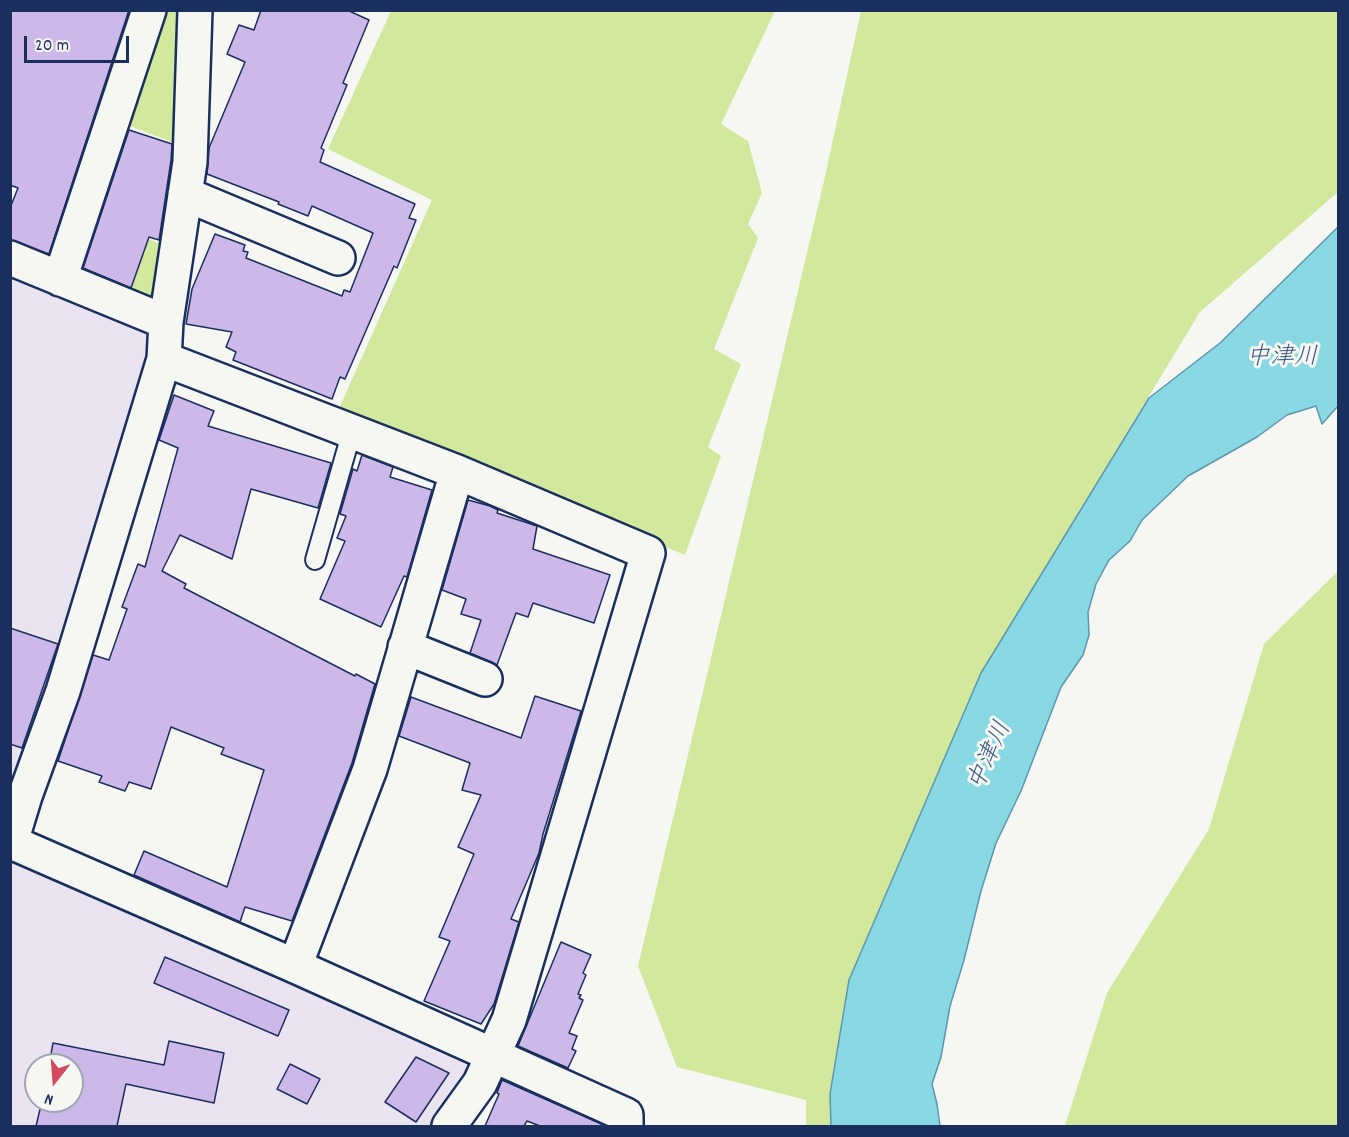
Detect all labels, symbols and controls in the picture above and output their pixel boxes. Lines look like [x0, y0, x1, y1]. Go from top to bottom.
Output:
scale bar [27, 24, 132, 62]
text: 20 m [35, 34, 69, 59]
water label: 中津川 [1246, 346, 1318, 374]
water label: 中津川 [964, 718, 1020, 796]
north arrow [24, 1053, 84, 1113]
text: N [42, 1087, 56, 1111]

